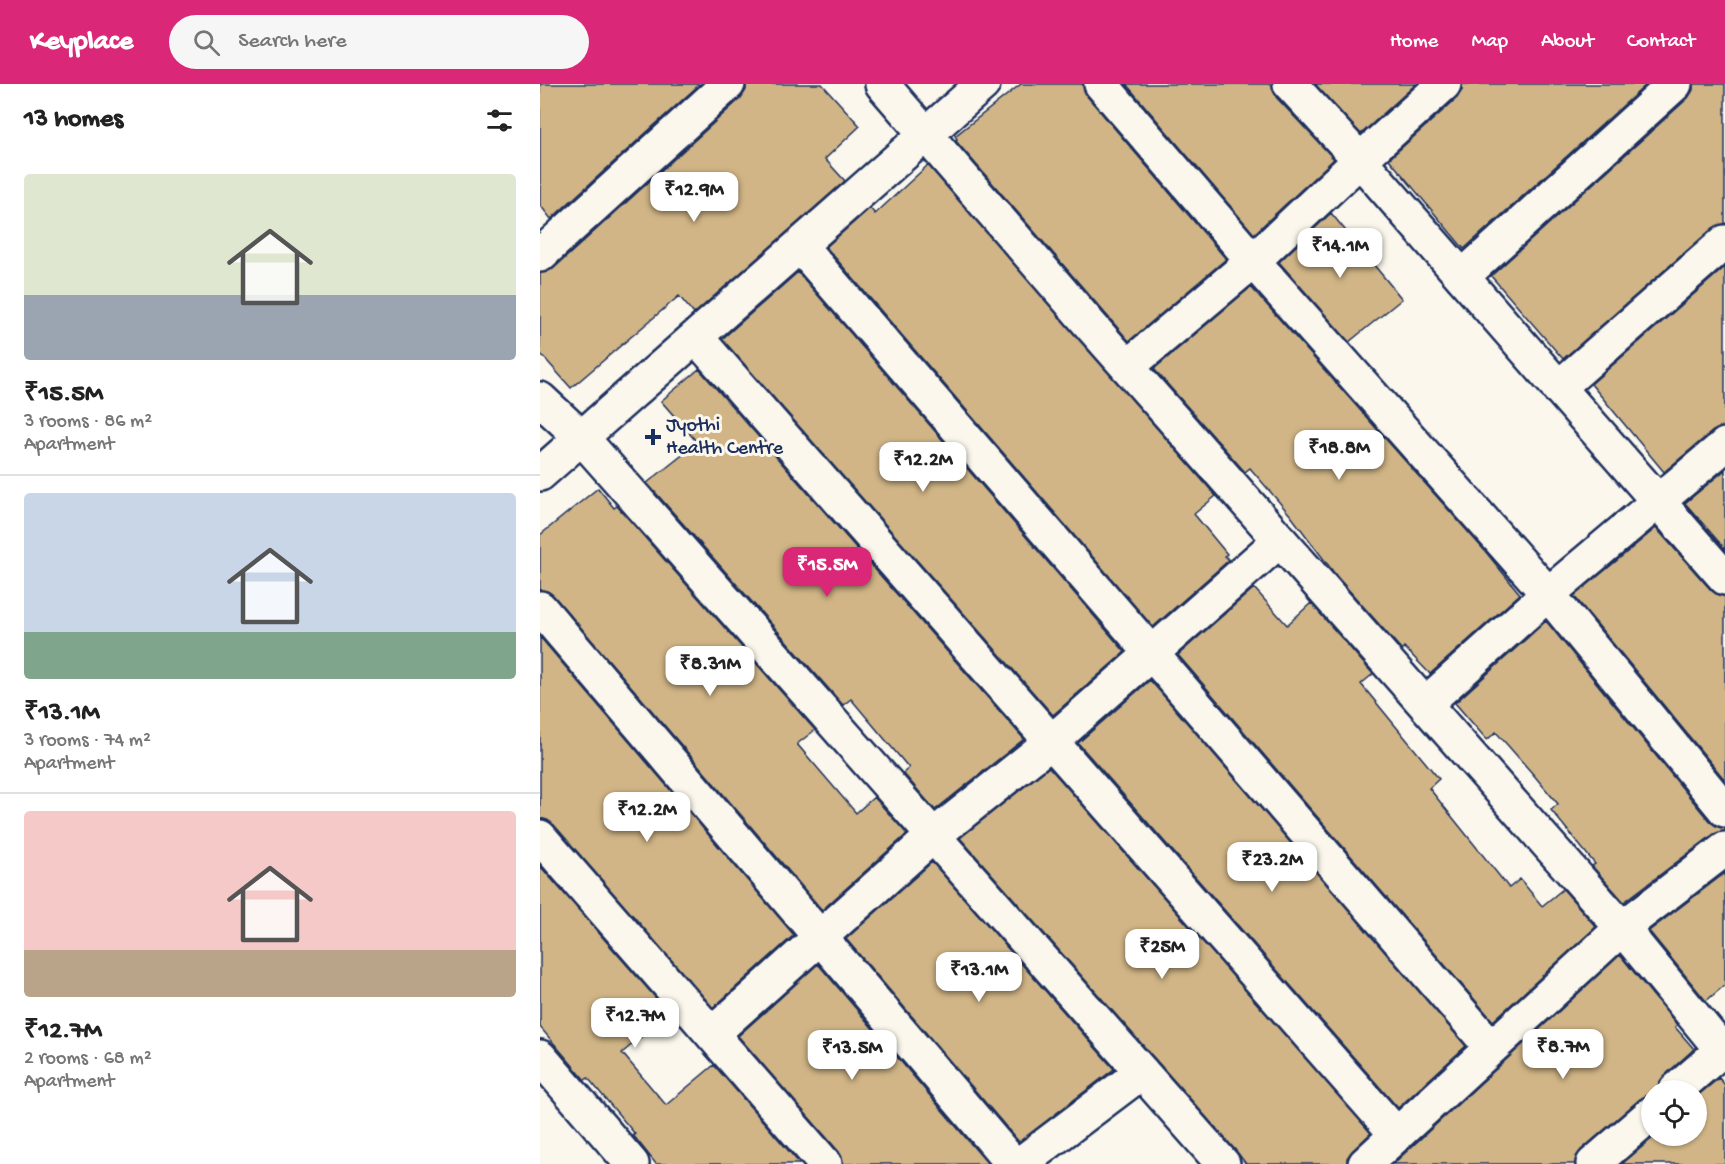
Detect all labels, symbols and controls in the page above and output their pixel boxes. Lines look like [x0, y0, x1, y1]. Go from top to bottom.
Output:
search box [169, 15, 589, 69]
text: Keyplace [30, 26, 133, 59]
icon: search [190, 26, 223, 59]
text: Search here [238, 29, 347, 55]
text: Home [1390, 30, 1438, 55]
text: Map [1471, 30, 1508, 55]
text: About [1541, 30, 1594, 55]
text: Contact [1627, 30, 1695, 55]
icon: filters [483, 104, 516, 137]
text: 13 homes [24, 105, 123, 136]
pin: ₹12.9M [645, 172, 743, 223]
text: ₹12.9M [664, 180, 724, 203]
icon: home [216, 213, 324, 321]
pin: ₹14.1M [1291, 228, 1389, 279]
text: ₹14.1M [1311, 236, 1369, 259]
text: ₹15.5M [24, 380, 103, 411]
text: 3 rooms · 86 m² [24, 411, 152, 434]
place label: Jyothi Health Centre [666, 415, 784, 461]
marker: Jyothi Health Centre [644, 428, 662, 446]
pin: ₹18.8M [1290, 430, 1388, 481]
text: Apartment [24, 434, 114, 457]
text: ₹18.8M [1308, 438, 1370, 461]
pin: ₹12.2M [874, 442, 972, 493]
text: ₹12.2M [893, 450, 953, 473]
icon: home [216, 532, 324, 640]
pin: ₹15.5M [778, 547, 876, 598]
text: ₹15.5M [797, 555, 857, 578]
pin: ₹8.31M [661, 646, 759, 697]
text: ₹8.31M [679, 654, 741, 677]
text: ₹13.1M [24, 699, 100, 730]
text: 3 rooms · 74 m² [24, 730, 151, 753]
text: Apartment [24, 753, 114, 776]
pin: ₹12.2M [598, 792, 696, 843]
text: ₹12.2M [617, 800, 677, 823]
pin: ₹23.2M [1223, 842, 1321, 893]
icon: home [216, 850, 324, 958]
text: ₹23.2M [1241, 850, 1303, 873]
pin: ₹25M [1126, 929, 1198, 980]
text: ₹25M [1139, 937, 1185, 960]
pin: ₹13.1M [930, 952, 1028, 1003]
text: ₹13.1M [950, 960, 1008, 983]
pin: ₹12.7M [586, 998, 684, 1049]
text: ₹12.7M [605, 1006, 665, 1029]
text: ₹12.7M [24, 1017, 102, 1048]
pin: ₹8.7M [1521, 1029, 1605, 1080]
pin: ₹13.5M [803, 1030, 901, 1081]
text: ₹8.7M [1537, 1037, 1589, 1060]
text: ₹13.5M [822, 1038, 882, 1061]
text: 2 rooms · 68 m² [24, 1048, 152, 1071]
text: Apartment [24, 1071, 114, 1094]
map controls [1641, 1080, 1707, 1146]
button: locate [1641, 1080, 1707, 1146]

